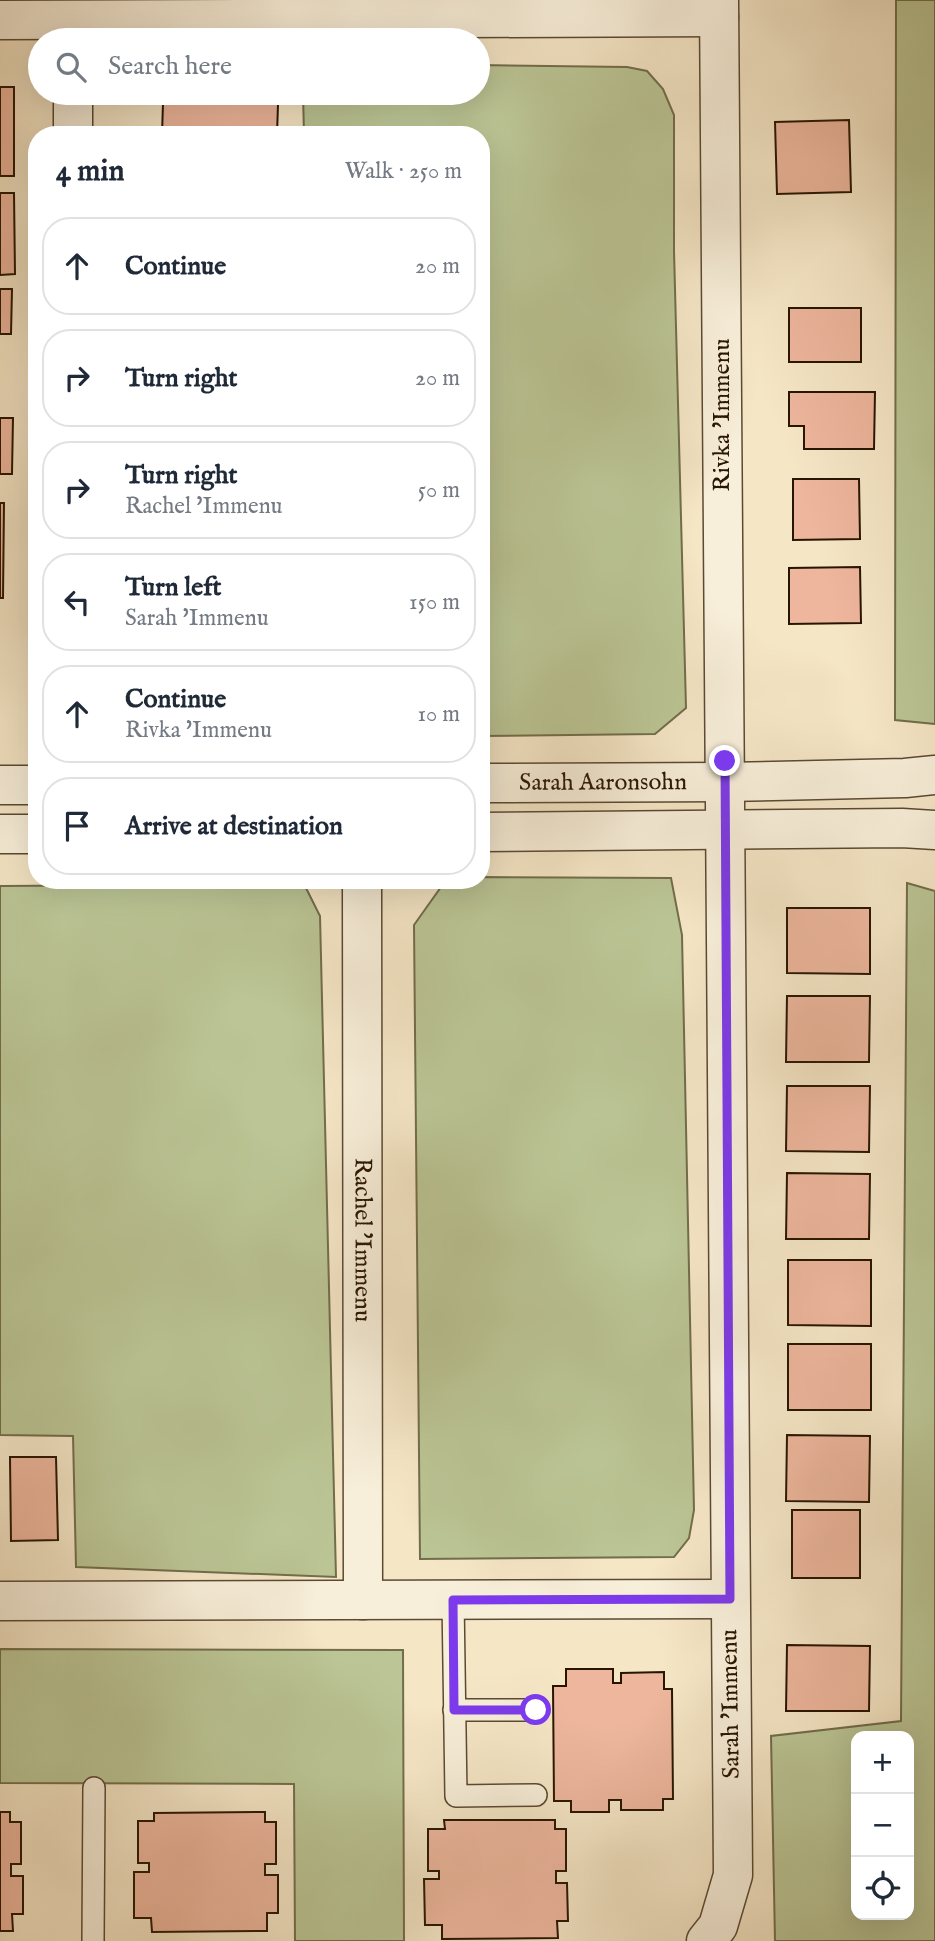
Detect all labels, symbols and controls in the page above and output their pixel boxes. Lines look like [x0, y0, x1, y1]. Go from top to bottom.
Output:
search box [28, 28, 490, 105]
icon: search [52, 48, 90, 86]
text: Search here [108, 50, 232, 83]
text: 4 min [56, 153, 124, 191]
text: Walk · 250 m [345, 157, 462, 186]
icon: ahead [58, 247, 96, 285]
text: Continue [125, 250, 226, 283]
text: 20 m [415, 252, 460, 281]
street label: Rivka 'Immenu [707, 338, 738, 492]
icon: right [58, 359, 96, 397]
text: Turn right [125, 362, 238, 395]
text: 20 m [415, 364, 460, 393]
text: Turn right [125, 459, 238, 492]
icon: right [58, 471, 96, 509]
text: 50 m [418, 476, 460, 505]
text: Rachel 'Immenu [125, 492, 282, 521]
text: Turn left [125, 571, 222, 604]
icon: left [58, 583, 96, 621]
text: 150 m [409, 588, 460, 617]
text: Sarah 'Immenu [125, 604, 269, 633]
text: Continue [125, 683, 226, 716]
icon: ahead [58, 695, 96, 733]
text: 10 m [417, 700, 460, 729]
text: Rivka 'Immenu [125, 716, 272, 745]
route end [709, 745, 740, 776]
street label: Sarah Aaronsohn [519, 767, 687, 798]
icon: arrive [58, 807, 96, 845]
text: Arrive at destination [125, 810, 343, 843]
street label: Rachel 'Immenu [347, 1158, 378, 1322]
street label: Sarah 'Immenu [714, 1629, 748, 1779]
route start [520, 1694, 551, 1725]
map controls [851, 1731, 914, 1920]
button: + [851, 1731, 914, 1794]
button: − [851, 1794, 914, 1857]
button: locate [851, 1857, 914, 1920]

